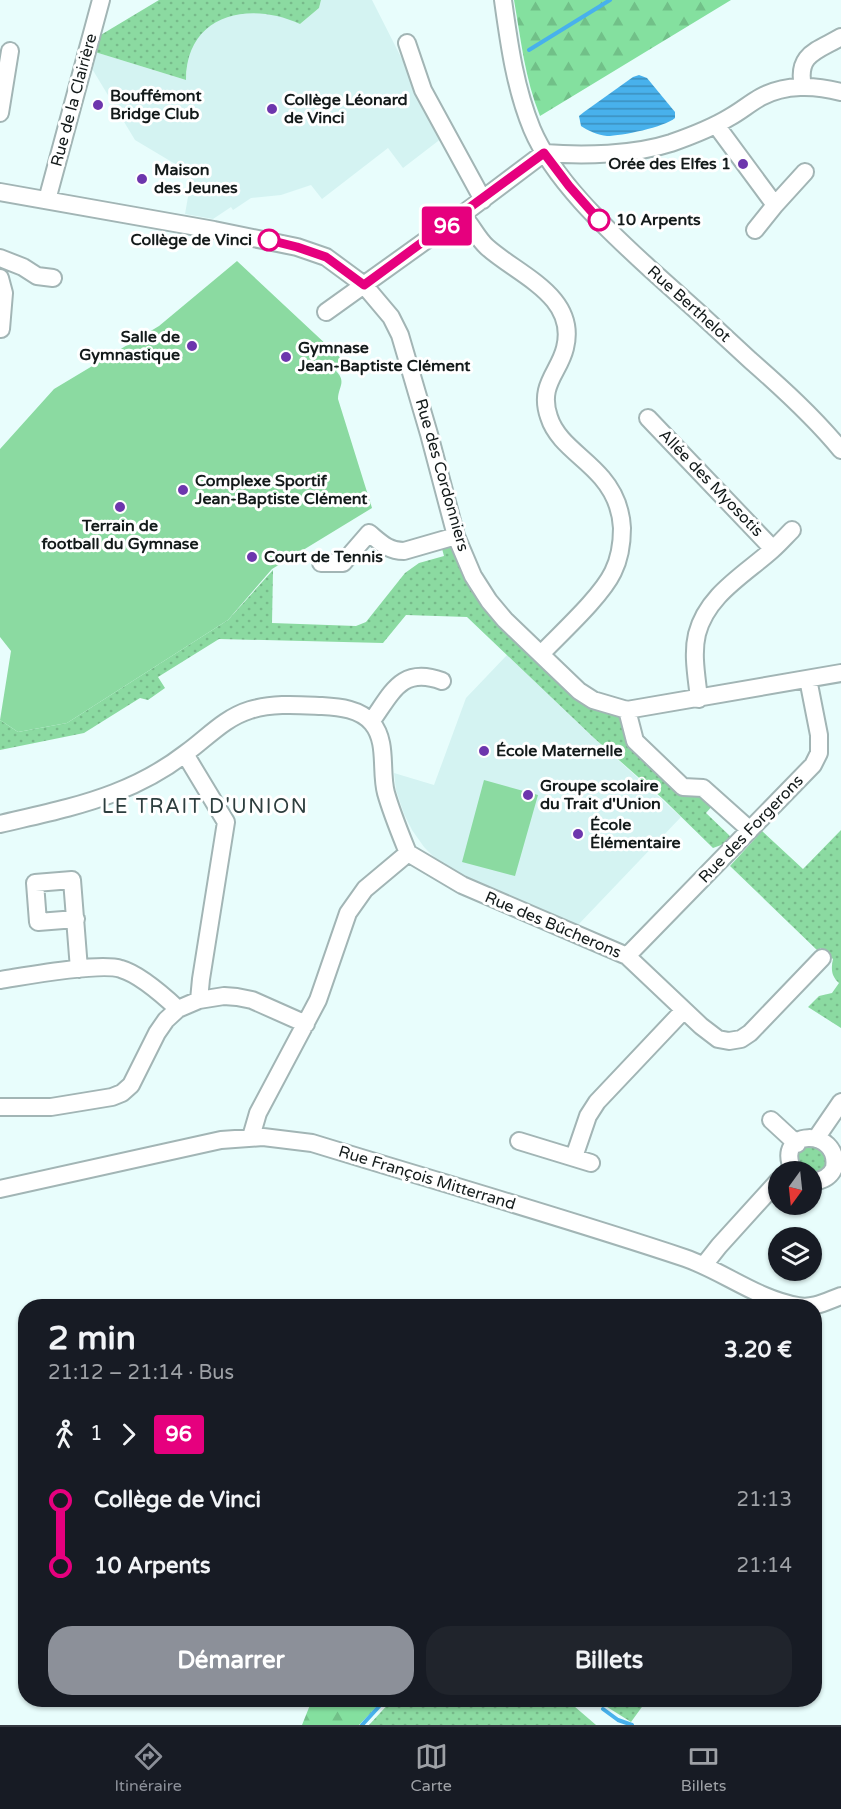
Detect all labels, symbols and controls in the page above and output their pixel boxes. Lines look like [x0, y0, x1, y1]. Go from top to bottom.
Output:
street label: Rue de la Clairière [47, 31, 101, 169]
place label: Bouffémont Bridge Club [110, 86, 202, 124]
place label: Collège Léonard de Vinci [284, 90, 408, 128]
marker: Bouffémont Bridge Club [91, 98, 105, 112]
marker: Collège Léonard de Vinci [265, 102, 279, 116]
place label: Orée des Elfes 1 [608, 154, 731, 174]
marker: Orée des Elfes 1 [736, 157, 750, 171]
place label: Maison des Jeunes [154, 160, 238, 198]
marker: Maison des Jeunes [135, 172, 149, 186]
line badge: 96 [420, 206, 474, 246]
marker: 10 Arpents [588, 209, 610, 231]
place label: 10 Arpents [616, 210, 701, 230]
text: 96 [434, 214, 460, 239]
marker: Collège de Vinci [258, 229, 280, 251]
place label: Collège de Vinci [131, 230, 252, 250]
street label: Rue Berthelot [643, 261, 735, 347]
place label: Salle de Gymnastique [79, 327, 180, 365]
place label: Gymnase Jean-Baptiste Clément [297, 338, 471, 376]
marker: Salle de Gymnastique [185, 339, 199, 353]
marker: Gymnase Jean-Baptiste Clément [279, 350, 293, 364]
street label: Rue des Cordonniers [411, 396, 473, 554]
street label: Allée des Myosotis [655, 425, 767, 541]
place label: Complexe Sportif Jean-Baptiste Clément [194, 471, 368, 509]
marker: Complexe Sportif Jean-Baptiste Clément [176, 483, 190, 497]
marker: Terrain de football du Gymnase [113, 500, 127, 514]
place label: Terrain de football du Gymnase [40, 516, 199, 554]
place label: Court de Tennis [264, 547, 383, 567]
marker: Court de Tennis [245, 550, 259, 564]
place label: École Maternelle [496, 741, 623, 761]
marker: École Maternelle [477, 744, 491, 758]
street label: Rue des Forgerons [694, 771, 808, 887]
place label: Groupe scolaire du Trait d'Union [540, 776, 661, 814]
marker: Groupe scolaire du Trait d'Union [521, 788, 535, 802]
district label: LE TRAIT D'UNION [102, 795, 308, 819]
place label: École Élémentaire [590, 815, 681, 853]
marker: École Élémentaire [571, 827, 585, 841]
street label: Rue des Bûcherons [482, 887, 624, 963]
street label: Rue François Mitterrand [336, 1142, 518, 1214]
north arrow [768, 1161, 822, 1215]
map controls [768, 1161, 822, 1281]
button: layers [768, 1227, 822, 1281]
text: 2 min [48, 1319, 136, 1358]
text: 3.20 € [724, 1337, 792, 1363]
text: 21:12 – 21:14 · Bus [48, 1361, 234, 1385]
icon: walk [48, 1418, 81, 1451]
icon: forward [112, 1418, 145, 1451]
text: 1 [90, 1422, 103, 1446]
text: 96 [166, 1422, 192, 1447]
text: Collège de Vinci [94, 1487, 261, 1513]
text: 21:13 [737, 1488, 792, 1512]
text: 10 Arpents [94, 1553, 211, 1579]
text: 21:14 [737, 1554, 792, 1578]
button: Démarrer [48, 1626, 414, 1695]
button: Billets [426, 1626, 792, 1695]
tab: Itinéraire [114, 1740, 182, 1796]
tab: Carte [411, 1740, 452, 1796]
tab: Billets [681, 1740, 727, 1796]

